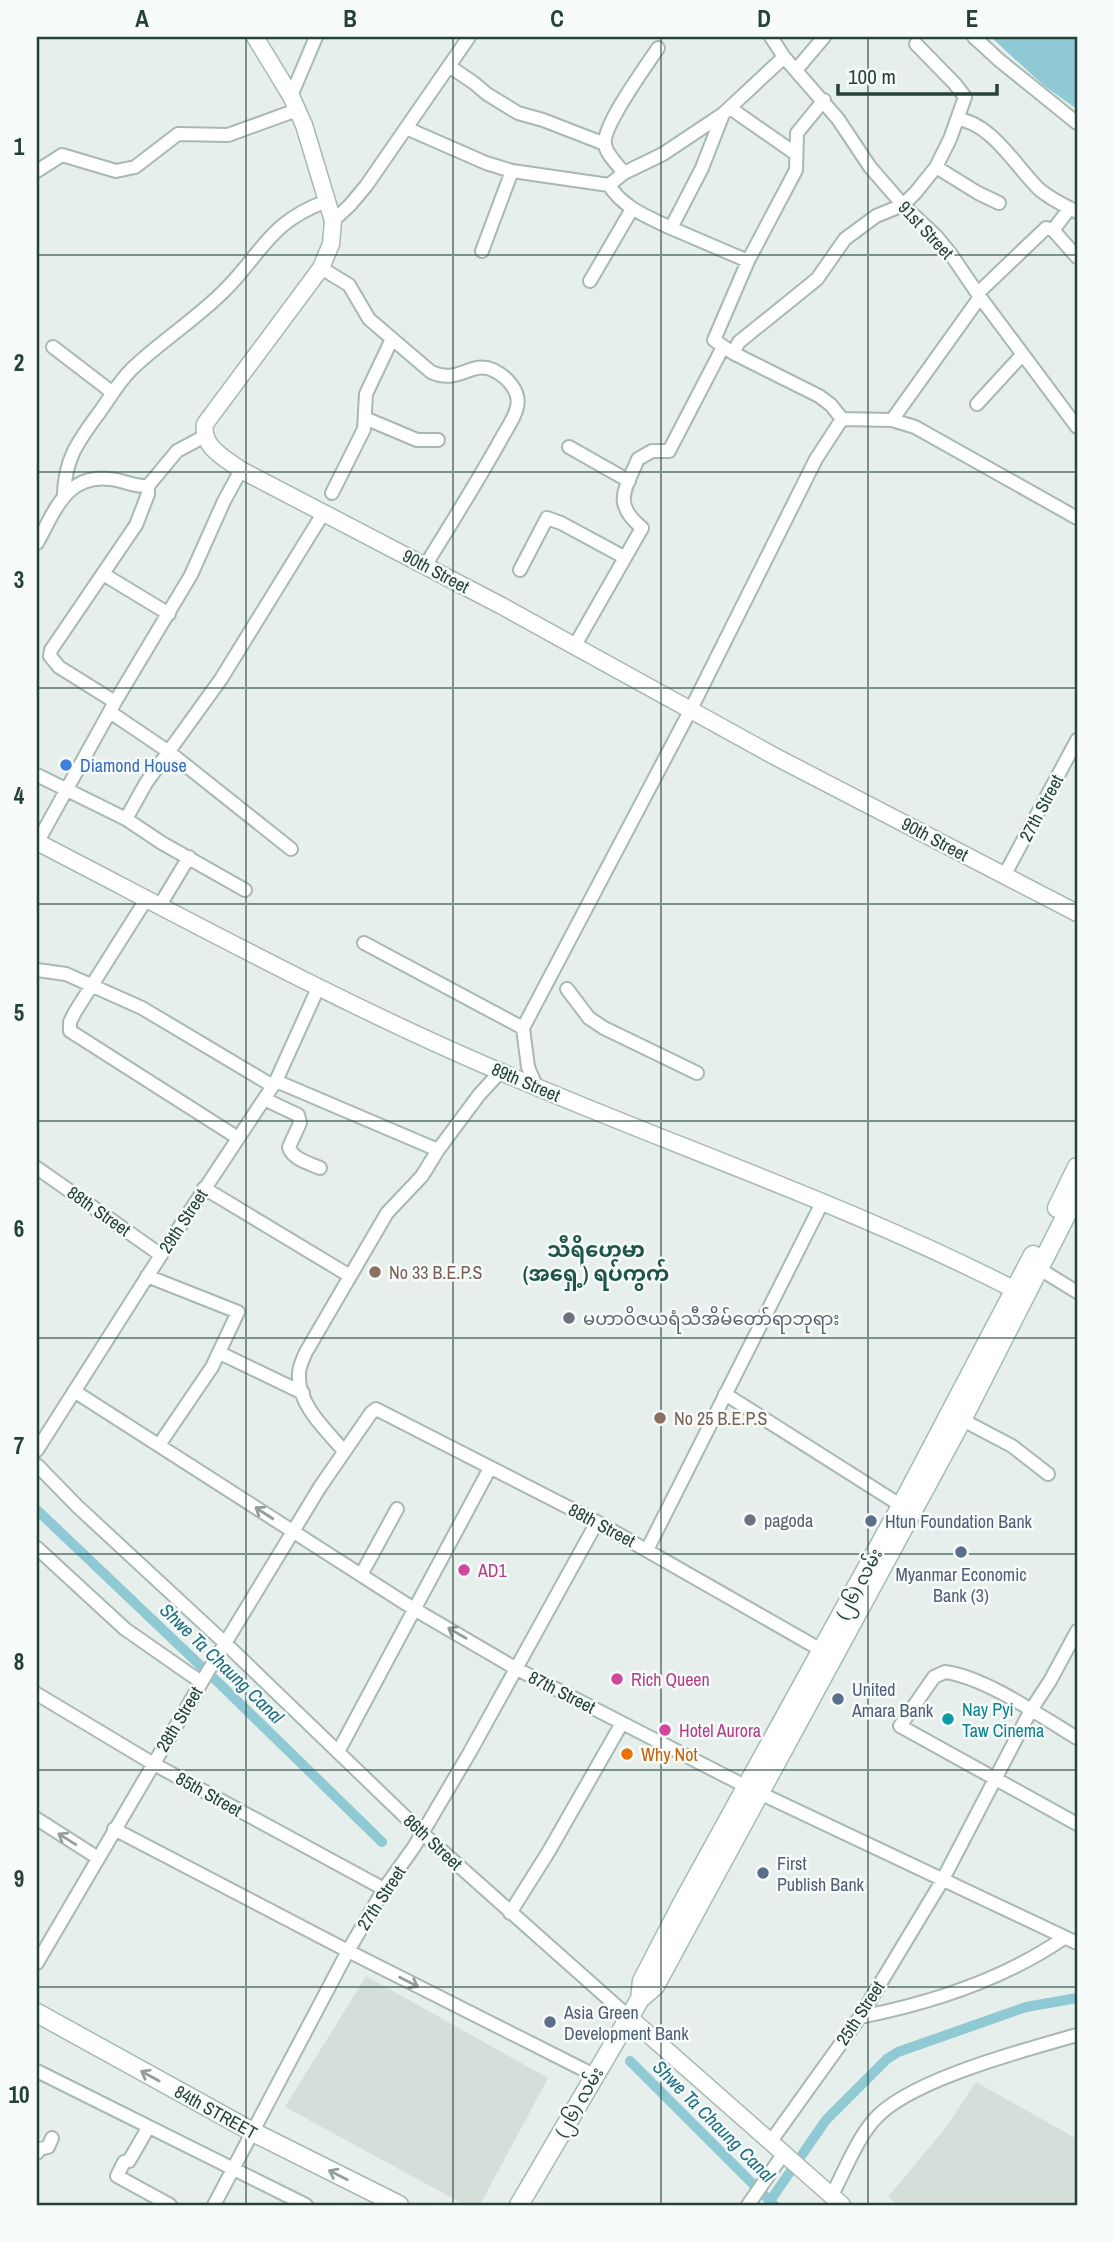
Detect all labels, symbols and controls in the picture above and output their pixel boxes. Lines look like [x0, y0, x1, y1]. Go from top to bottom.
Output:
text: A [135, 3, 149, 34]
text: B [343, 3, 357, 34]
text: C [550, 3, 564, 34]
text: D [757, 3, 771, 34]
text: E [966, 3, 978, 34]
scale bar [838, 52, 997, 96]
text: 100 m [848, 62, 896, 91]
text: 1 [14, 131, 25, 162]
street label: 91st Street [893, 195, 959, 265]
text: 2 [14, 347, 24, 378]
street label: 90th Street [398, 543, 474, 599]
text: 3 [14, 564, 24, 595]
place label: Diamond House [80, 753, 187, 778]
marker: Diamond House [58, 757, 74, 773]
street label: 27th Street [1013, 770, 1069, 846]
text: 4 [14, 780, 25, 811]
street label: 90th Street [897, 811, 973, 867]
text: 5 [14, 997, 24, 1028]
street label: 89th Street [488, 1056, 564, 1108]
street label: 88th Street [62, 1180, 136, 1242]
street label: 29th Street [153, 1184, 213, 1258]
text: 6 [14, 1213, 24, 1244]
district label: သီရိဟေမာ (အရှေ့) ရပ်ကွက် [523, 1234, 669, 1291]
place label: No 33 B.E.P.S [389, 1260, 482, 1285]
marker: No 33 B.E.P.S [367, 1264, 383, 1280]
place label: မဟာဝိဇယရံသီအိမ်တော်ရာဘုရား [583, 1305, 840, 1334]
marker: မဟာဝိဇယရံသီအိမ်တော်ရာဘုရား [561, 1310, 577, 1326]
place label: No 25 B.E.P.S [674, 1406, 767, 1431]
marker: No 25 B.E.P.S [652, 1410, 668, 1426]
text: 7 [14, 1430, 24, 1461]
street label: 88th Street [564, 1497, 640, 1553]
one-way arrow [254, 1506, 274, 1520]
place label: pagoda [764, 1508, 813, 1533]
place label: Htun Foundation Bank [885, 1509, 1033, 1534]
marker: pagoda [742, 1512, 758, 1528]
marker: Htun Foundation Bank [863, 1513, 879, 1529]
street label: (၂၆) လမ်း [830, 1544, 891, 1626]
marker: Myanmar Economic Bank (3) [953, 1544, 969, 1560]
place label: AD1 [477, 1558, 508, 1583]
marker: AD1 [456, 1562, 472, 1578]
place label: Myanmar Economic Bank (3) [895, 1562, 1027, 1608]
water label: Shwe Ta Chaung Canal [154, 1597, 290, 1729]
one-way arrow [447, 1626, 467, 1640]
text: 8 [14, 1646, 24, 1677]
street label: 87th Street [524, 1664, 600, 1720]
place label: Rich Queen [631, 1667, 710, 1692]
marker: Rich Queen [609, 1671, 625, 1687]
place label: United Amara Bank [851, 1677, 934, 1723]
street label: 28th Street [150, 1682, 208, 1756]
marker: United Amara Bank [830, 1691, 846, 1707]
place label: Nay Pyi Taw Cinema [962, 1697, 1044, 1743]
marker: Nay Pyi Taw Cinema [940, 1711, 956, 1727]
place label: Hotel Aurora [679, 1718, 761, 1743]
marker: Hotel Aurora [657, 1722, 673, 1738]
place label: Why Not [641, 1742, 698, 1767]
marker: Why Not [619, 1746, 635, 1762]
street label: 85th Street [171, 1766, 247, 1822]
street label: 86th Street [398, 1808, 468, 1876]
one-way arrow [58, 1831, 78, 1845]
place label: First Publish Bank [777, 1851, 865, 1897]
street label: 27th Street [351, 1861, 411, 1935]
text: 9 [14, 1863, 24, 1894]
marker: First Publish Bank [755, 1865, 771, 1881]
one-way arrow [398, 1975, 419, 1989]
street label: 25th Street [830, 1976, 890, 2050]
place label: Asia Green Development Bank [563, 2000, 689, 2046]
marker: Asia Green Development Bank [542, 2014, 558, 2030]
water label: Shwe Ta Chaung Canal [647, 2054, 781, 2188]
street label: (၂၆) လမ်း [549, 2062, 612, 2143]
one-way arrow [141, 2068, 161, 2082]
text: 10 [9, 2079, 29, 2110]
street label: 84th STREET [170, 2079, 262, 2145]
one-way arrow [328, 2167, 349, 2181]

